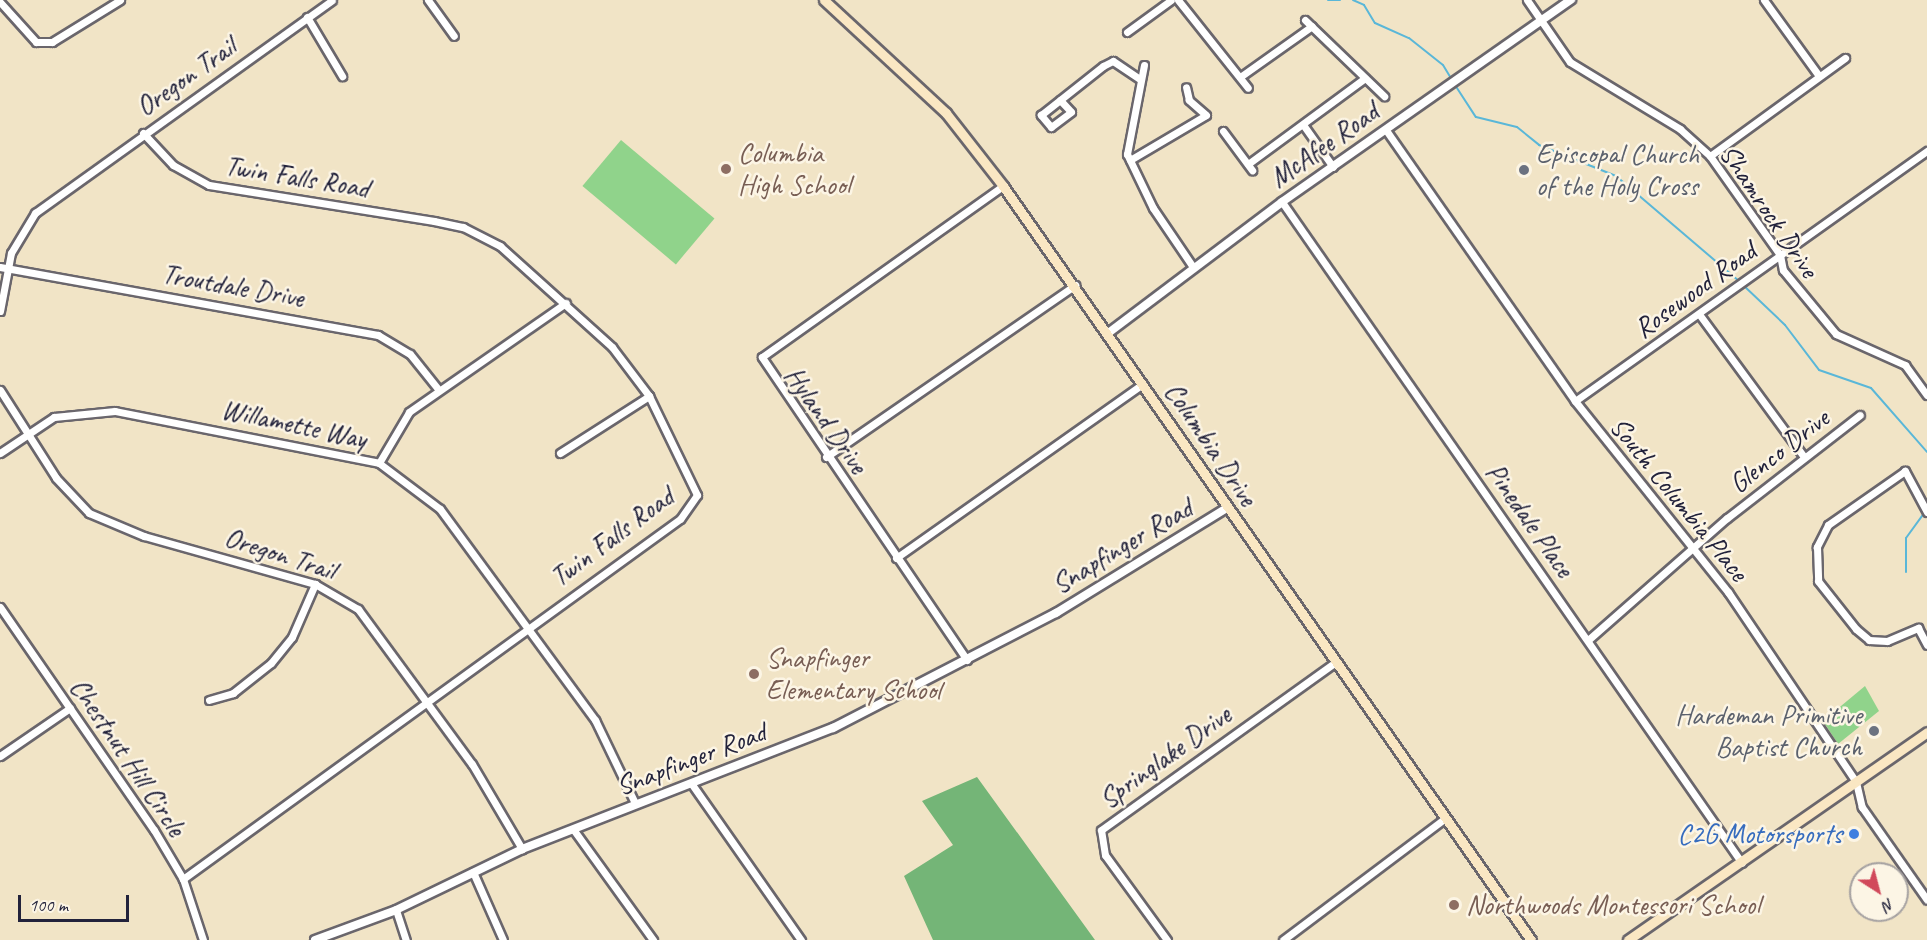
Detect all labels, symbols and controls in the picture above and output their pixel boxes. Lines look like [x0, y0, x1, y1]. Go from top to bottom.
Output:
street label: Oregon Trail [129, 30, 243, 124]
street label: McAfee Road [1264, 96, 1384, 194]
place label: Columbia High School [738, 136, 849, 202]
place label: Episcopal Church of the Holy Cross [1536, 137, 1700, 203]
street label: Shamrock Drive [1712, 138, 1826, 284]
street label: Twin Falls Road [222, 149, 372, 205]
marker: Columbia High School [719, 162, 733, 176]
marker: Episcopal Church of the Holy Cross [1517, 163, 1531, 177]
street label: Rosewood Road [1628, 235, 1762, 345]
street label: Troutdale Drive [159, 257, 307, 315]
street label: Hyland Drive [777, 360, 875, 480]
street label: Columbia Drive [1157, 376, 1265, 512]
street label: Willamette Way [218, 392, 370, 456]
street label: Glenco Drive [1722, 402, 1836, 500]
street label: South Columbia Place [1602, 409, 1756, 589]
street label: Pinedale Place [1478, 456, 1582, 584]
street label: Twin Falls Road [544, 480, 680, 594]
street label: Snapfinger Road [1046, 491, 1198, 601]
street label: Oregon Trail [220, 520, 340, 588]
place label: Snapfinger Elementary School [766, 641, 941, 707]
marker: Snapfinger Elementary School [747, 667, 761, 681]
street label: Chestnut Hill Circle [63, 672, 193, 842]
street label: Springlake Drive [1093, 698, 1237, 816]
place label: Hardeman Primitive Baptist Church [1674, 698, 1862, 764]
street label: Snapfinger Road [612, 715, 770, 803]
marker: Hardeman Primitive Baptist Church [1867, 724, 1881, 738]
place label: C2G Motorsports [1678, 817, 1842, 851]
marker: C2G Motorsports [1847, 827, 1861, 841]
north arrow [1849, 862, 1909, 922]
scale bar [21, 883, 132, 921]
place label: Northwoods Montessori School [1466, 888, 1759, 922]
text: 100 m [29, 894, 68, 916]
text: N [1879, 894, 1898, 916]
marker: Northwoods Montessori School [1447, 898, 1461, 912]

